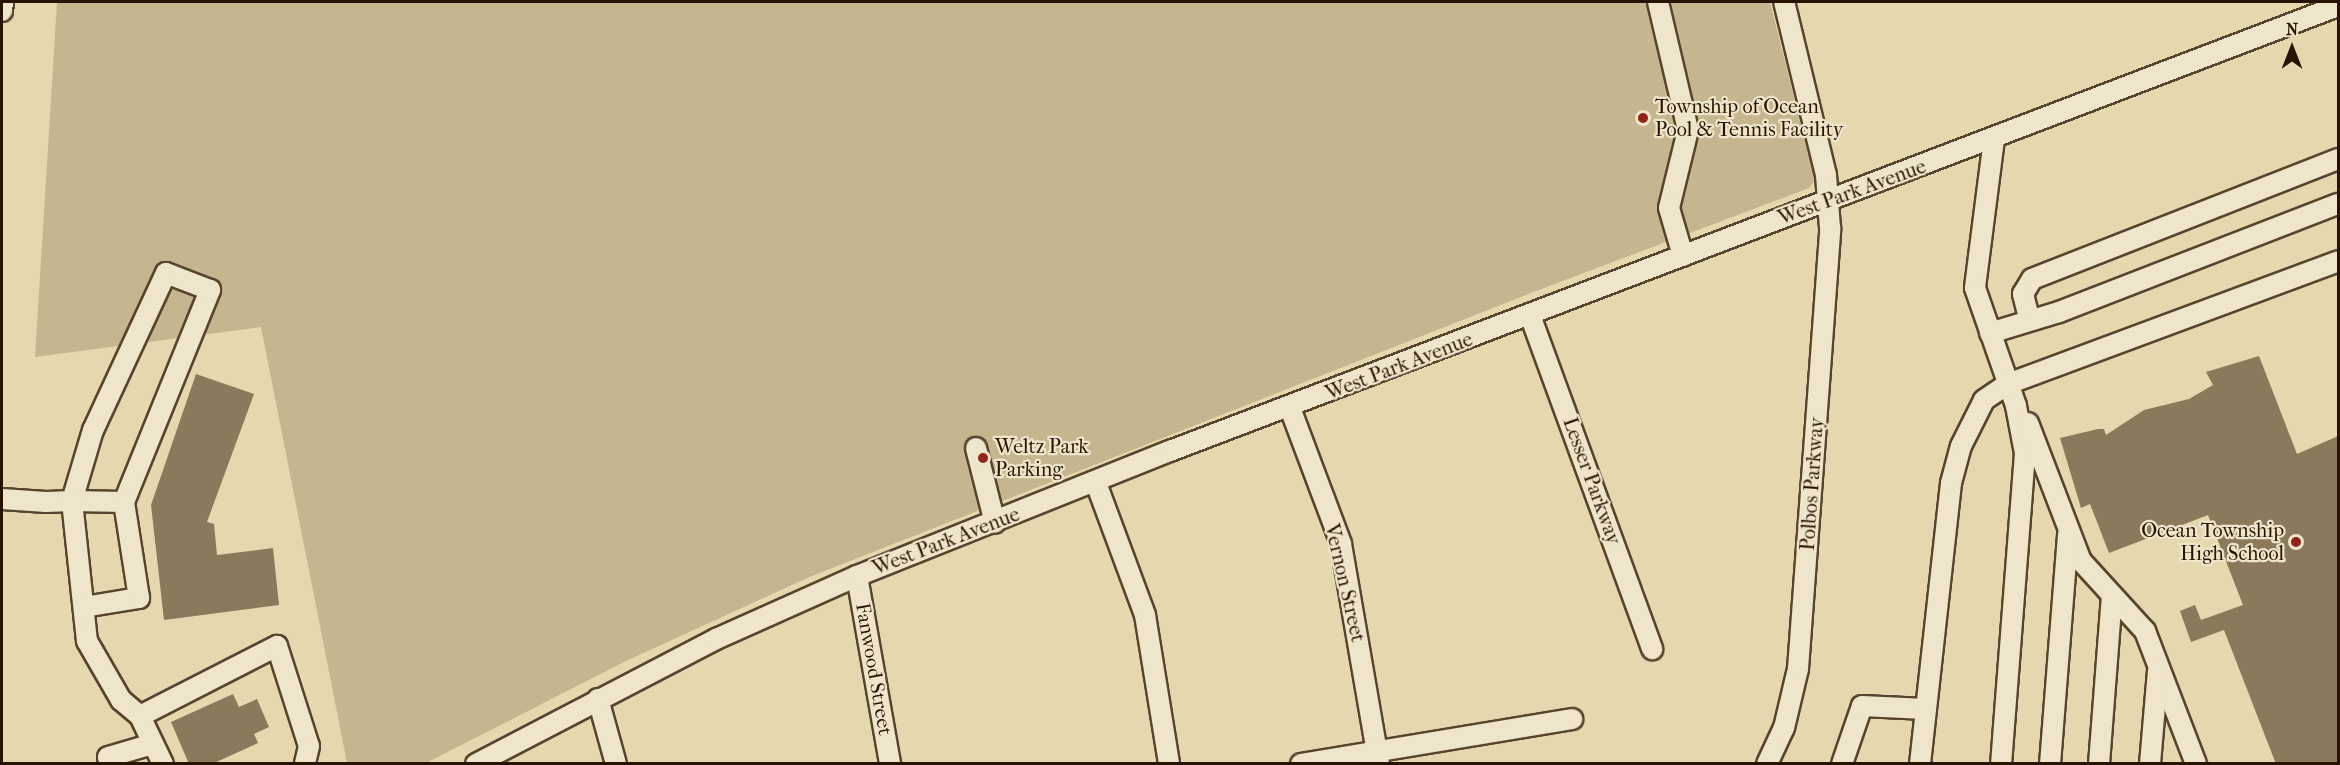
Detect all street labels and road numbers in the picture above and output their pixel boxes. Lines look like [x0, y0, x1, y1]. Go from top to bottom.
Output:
street label: West Park Avenue [1775, 154, 1929, 230]
street label: West Park Avenue [1322, 327, 1476, 405]
street label: Lesser Parkway [1558, 414, 1626, 548]
street label: Polbos Parkway [1795, 417, 1829, 551]
street label: West Park Avenue [869, 502, 1023, 580]
street label: Vernon Street [1320, 522, 1370, 644]
street label: Fanwood Street [851, 601, 897, 737]

